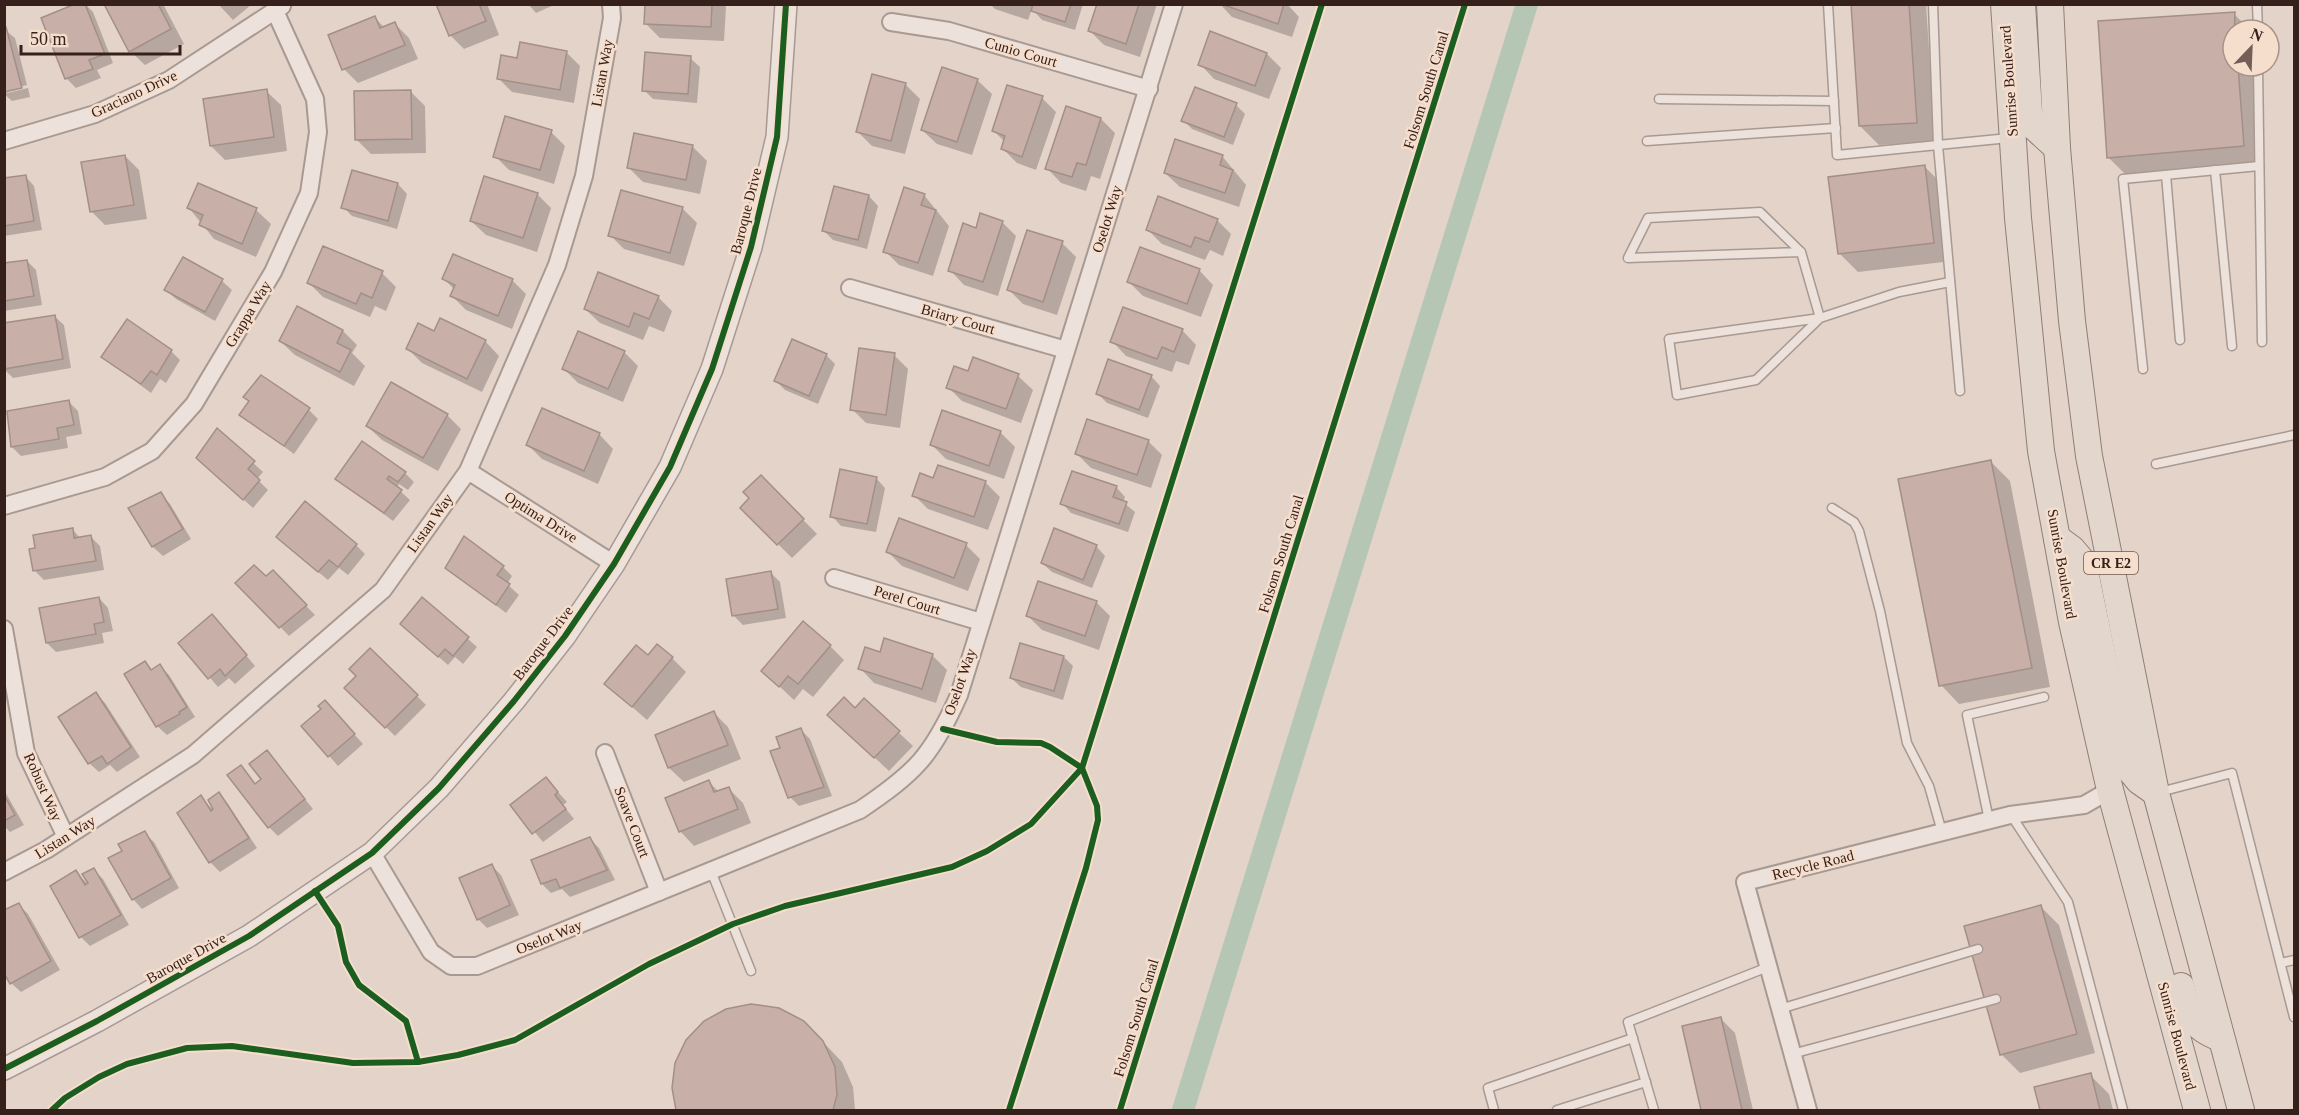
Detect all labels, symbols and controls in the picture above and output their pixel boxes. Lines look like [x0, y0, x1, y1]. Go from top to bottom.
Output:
scale bar [21, 18, 180, 56]
north arrow [2221, 18, 2281, 78]
street label: Sunrise Boulevard [1997, 24, 2021, 137]
text: N [2248, 25, 2266, 45]
text: 50 m [30, 29, 67, 49]
street label: Folsom South Canal [1400, 29, 1452, 151]
street label: Cunio Court [983, 34, 1060, 70]
street label: Listan Way [588, 38, 616, 108]
street label: Graciano Drive [89, 67, 180, 121]
street label: Baroque Drive [728, 166, 765, 256]
street label: Oselot Way [1089, 183, 1125, 255]
street label: Grappa Way [222, 277, 274, 350]
street label: Briary Court [919, 301, 998, 337]
street label: Optima Drive [502, 488, 581, 546]
street label: Listan Way [404, 490, 456, 555]
street label: Folsom South Canal [1255, 493, 1307, 615]
street label: Sunrise Boulevard [2044, 508, 2080, 621]
road number: CR E2 [2084, 552, 2138, 574]
street label: Perel Court [872, 582, 943, 618]
street label: Baroque Drive [510, 602, 576, 683]
street label: Oselot Way [941, 646, 979, 718]
street label: Robust Way [21, 750, 65, 824]
street label: Soave Court [611, 784, 653, 860]
street label: Listan Way [32, 812, 99, 862]
street label: Recycle Road [1770, 847, 1856, 883]
street label: Oselot Way [514, 916, 585, 957]
street label: Baroque Drive [143, 929, 229, 987]
street label: Folsom South Canal [1110, 957, 1162, 1079]
street label: Sunrise Boulevard [2155, 980, 2199, 1092]

